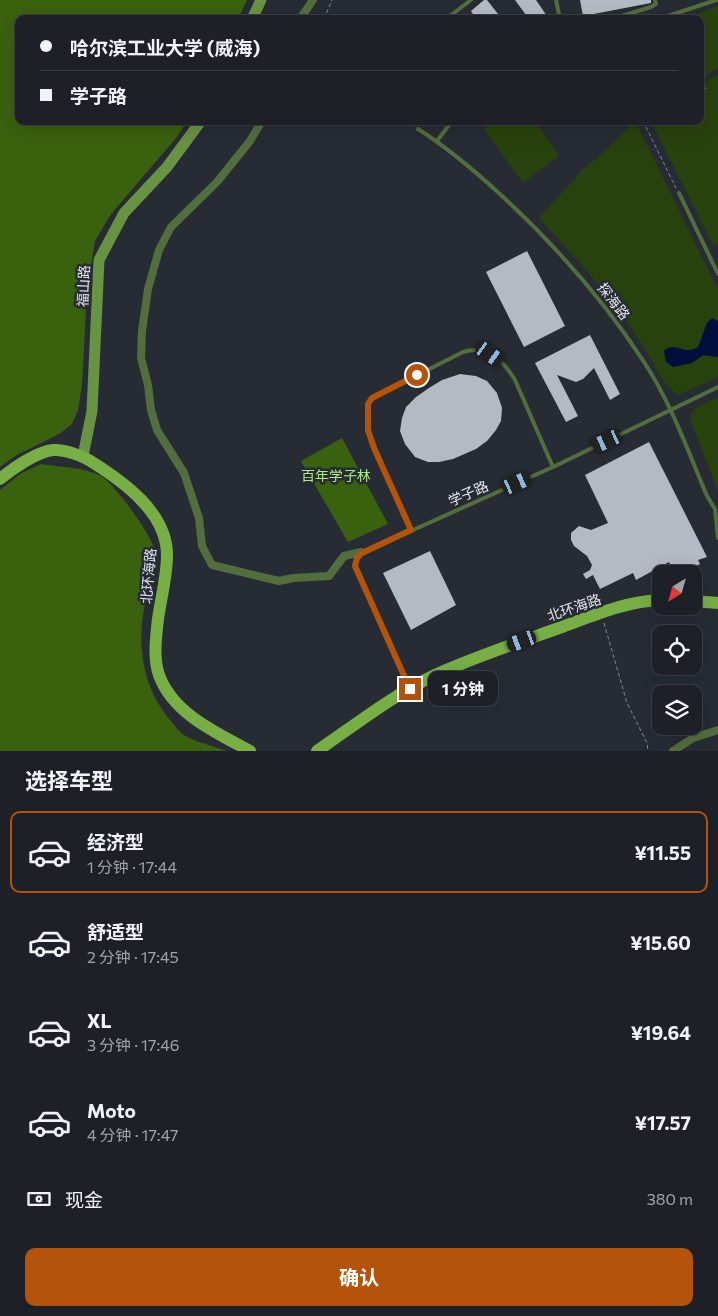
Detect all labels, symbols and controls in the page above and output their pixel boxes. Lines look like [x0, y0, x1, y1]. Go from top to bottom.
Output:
text: 哈尔滨工业大学 (威海) [70, 36, 260, 59]
text: 学子路 [70, 84, 127, 107]
street label: 福山路 [73, 265, 93, 307]
street label: 探海路 [594, 279, 634, 323]
car [473, 339, 506, 369]
route start [406, 364, 428, 386]
car [590, 428, 623, 454]
park label: 百年学子林 [301, 467, 371, 484]
car [500, 470, 533, 496]
street label: 学子路 [445, 477, 491, 509]
street label: 北环海路 [137, 547, 159, 605]
north arrow [652, 565, 702, 615]
map controls [652, 565, 702, 735]
street label: 北环海路 [545, 590, 603, 624]
button: locate [652, 625, 702, 675]
car [505, 629, 538, 653]
callout: 1 分钟 [428, 672, 498, 706]
route end [399, 678, 421, 700]
text: 1 分钟 [442, 679, 484, 698]
button: layers [652, 685, 702, 735]
text: 选择车型 [25, 767, 113, 794]
icon: car [27, 830, 72, 875]
text: 经济型 [87, 830, 144, 853]
text: ¥11.55 [634, 841, 691, 864]
text: 1 分钟 · 17:44 [87, 857, 177, 876]
icon: car [27, 920, 72, 965]
text: 舒适型 [87, 920, 144, 943]
text: ¥15.60 [630, 931, 691, 954]
text: 2 分钟 · 17:45 [87, 947, 179, 966]
text: XL [87, 1009, 112, 1032]
icon: car [27, 1010, 72, 1055]
text: ¥19.64 [631, 1021, 691, 1044]
text: 3 分钟 · 17:46 [87, 1035, 179, 1054]
text: Moto [87, 1099, 136, 1122]
icon: car [27, 1100, 72, 1145]
text: ¥17.57 [635, 1111, 691, 1134]
text: 4 分钟 · 17:47 [87, 1125, 178, 1144]
icon: cash [25, 1185, 53, 1213]
text: 现金 [65, 1188, 103, 1211]
text: 380 m [647, 1189, 693, 1208]
button: 确认 [25, 1248, 693, 1306]

